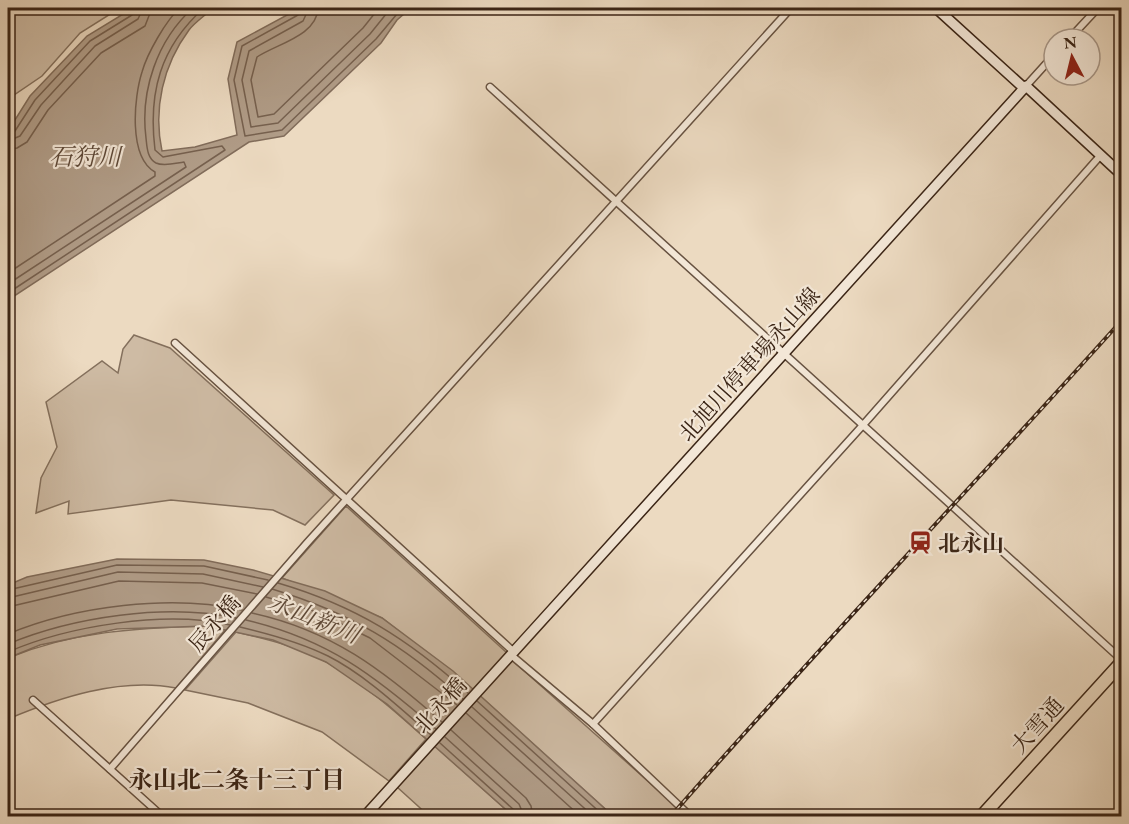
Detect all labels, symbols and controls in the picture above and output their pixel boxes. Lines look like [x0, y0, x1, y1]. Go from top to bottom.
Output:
north arrow [1042, 27, 1102, 87]
text: N [1063, 31, 1078, 54]
water label: 石狩川 [49, 141, 124, 172]
street label: 北旭川停車場永山線 [672, 281, 826, 448]
place label: 北永山 [938, 529, 1004, 558]
station icon: 北永山 [907, 530, 933, 556]
water label: 永山新川 [264, 585, 367, 651]
street label: 辰永橋 [182, 589, 247, 658]
street label: 北永橋 [408, 671, 473, 740]
street label: 大雪通 [1005, 691, 1070, 760]
district label: 永山北二条十三丁目 [129, 764, 345, 795]

